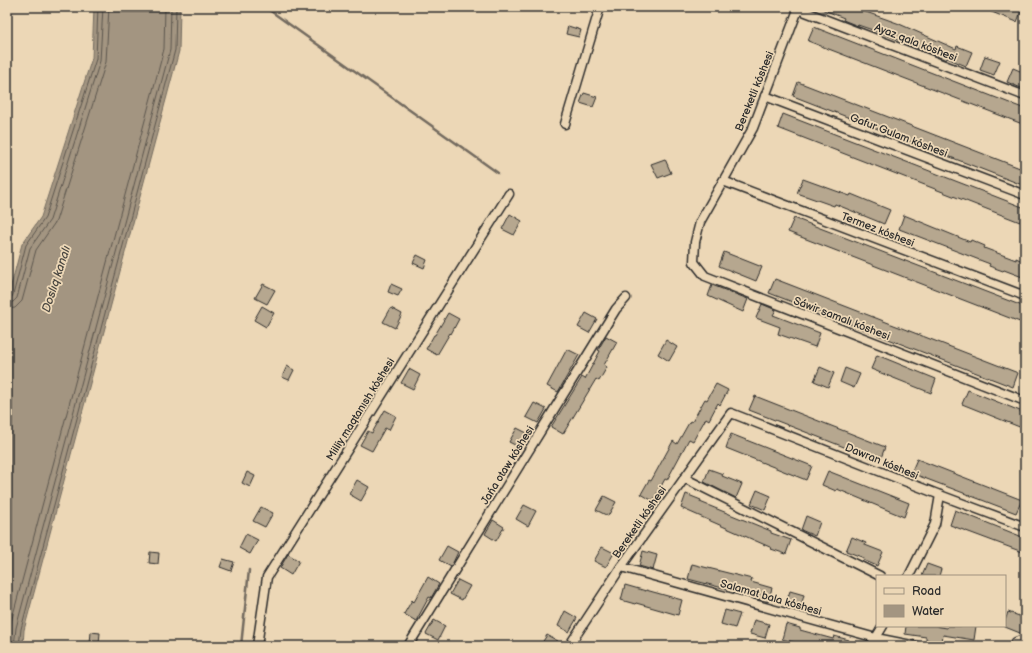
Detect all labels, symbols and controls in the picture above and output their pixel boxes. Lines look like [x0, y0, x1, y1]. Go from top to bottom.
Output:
street label: Ayaz qala kóshesi [873, 21, 959, 64]
street label: Bereketli kóshesi [733, 49, 776, 133]
street label: Gafur Gulam kóshesi [848, 111, 949, 160]
street label: Termez kóshesi [839, 210, 916, 249]
water label: Doslıq kanalı [39, 244, 74, 314]
street label: Sáwir samalı kóshesi [792, 294, 892, 343]
street label: Milliy maqtanısh kóshesi [323, 356, 397, 463]
street label: Jańa otaw kóshesi [478, 424, 537, 507]
street label: Dawran kóshesi [843, 441, 920, 482]
street label: Bereketli kóshesi [610, 484, 669, 561]
legend [876, 575, 1006, 627]
street label: Salamat bala kóshesi [719, 577, 823, 618]
text: Road [912, 584, 941, 599]
text: Water [912, 604, 944, 619]

